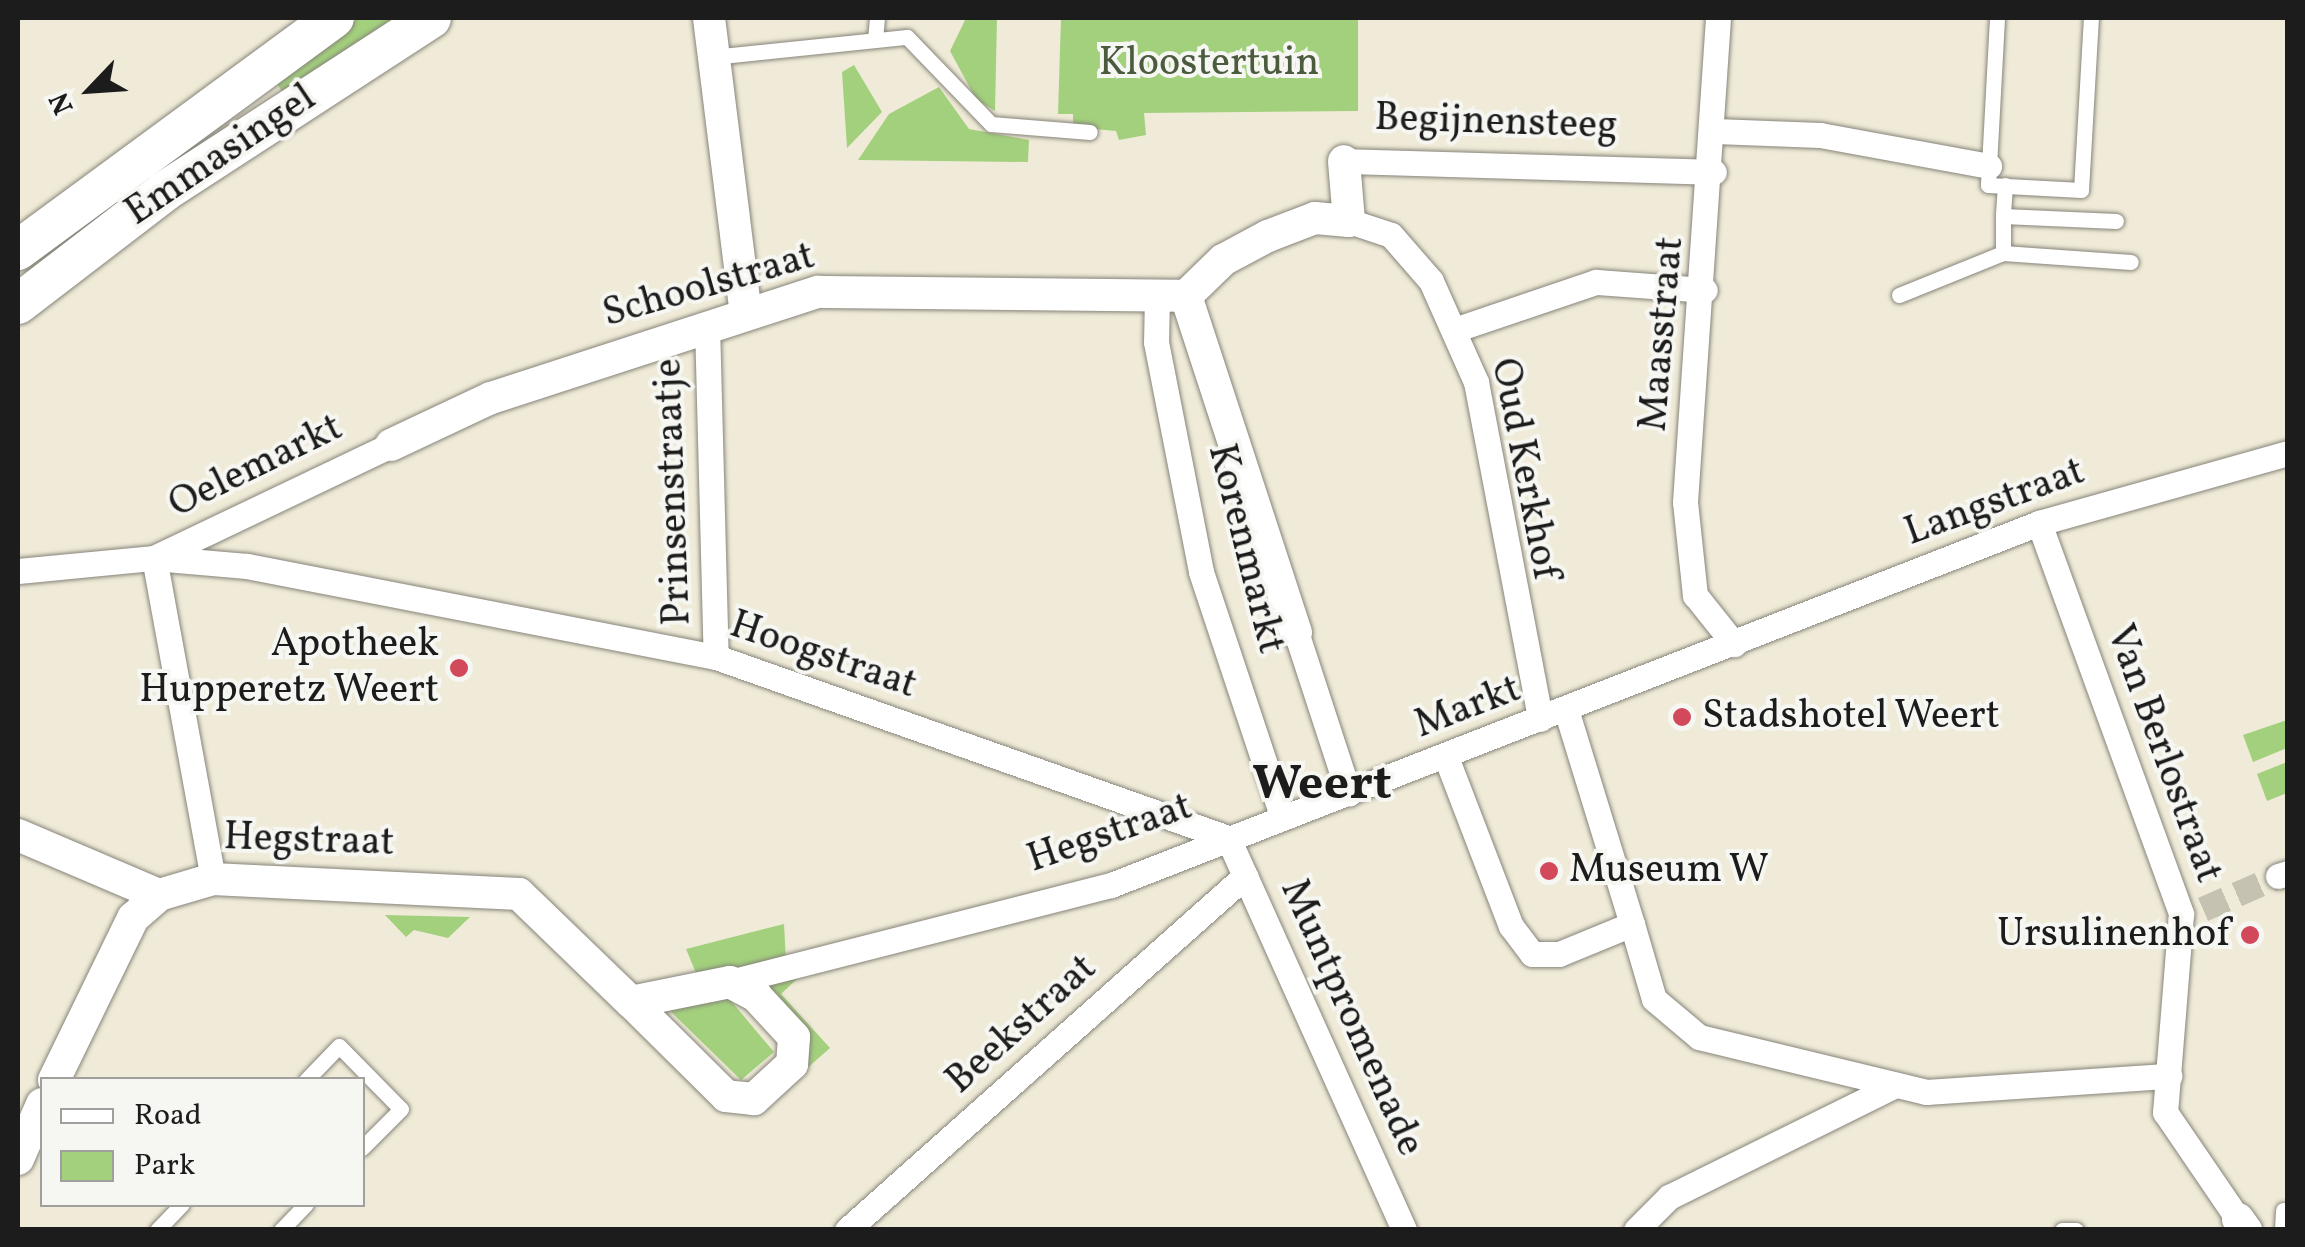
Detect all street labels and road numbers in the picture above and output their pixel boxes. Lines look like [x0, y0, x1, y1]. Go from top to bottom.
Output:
street label: Emmasingel [117, 75, 325, 237]
street label: Begijnensteeg [1374, 95, 1618, 151]
street label: Schoolstraat [598, 233, 820, 339]
street label: Maasstraat [1631, 235, 1695, 433]
street label: Oud Kerkhof [1479, 354, 1569, 584]
street label: Prinsenstraatje [645, 358, 703, 626]
street label: Oelemarkt [161, 404, 351, 530]
street label: Korenmarkt [1196, 439, 1294, 659]
street label: Langstraat [1899, 448, 2091, 558]
street label: Hoogstraat [723, 602, 923, 710]
street label: Van Berlostraat [2094, 619, 2232, 889]
street label: Markt [1408, 666, 1528, 750]
street label: Hegstraat [1021, 784, 1199, 884]
street label: Hegstraat [223, 814, 395, 868]
street label: Muntpromenade [1269, 872, 1433, 1164]
street label: Beekstraat [937, 945, 1107, 1105]

